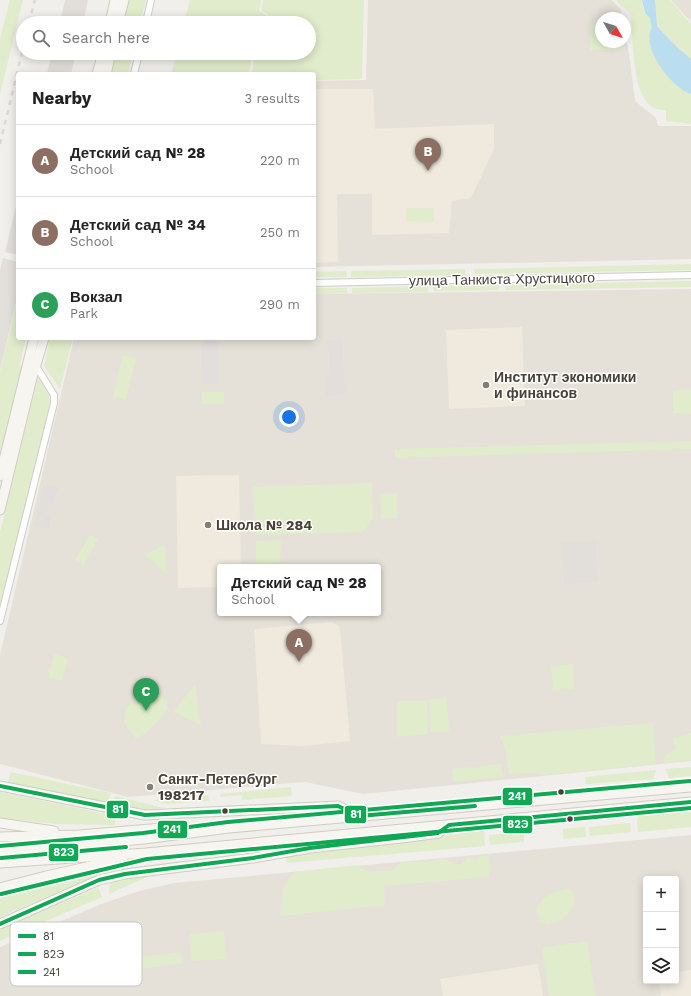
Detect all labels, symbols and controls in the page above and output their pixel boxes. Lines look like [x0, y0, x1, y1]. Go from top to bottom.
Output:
north arrow [595, 12, 631, 48]
search box [16, 16, 316, 60]
icon: search [30, 27, 52, 49]
text: Search here [62, 29, 150, 47]
text: Nearby [32, 88, 91, 108]
text: 3 results [245, 91, 300, 106]
pin: B [415, 138, 441, 171]
text: Детский сад № 28 [70, 144, 206, 162]
text: A [41, 153, 49, 168]
text: 220 m [260, 153, 300, 168]
text: School [70, 162, 113, 177]
text: Детский сад № 34 [70, 216, 206, 234]
text: B [41, 225, 49, 240]
text: 250 m [260, 225, 300, 240]
text: School [70, 234, 113, 249]
street label: улица Танкиста Хрустицкого [409, 269, 595, 289]
text: Вокзал [70, 288, 123, 306]
text: C [41, 297, 49, 312]
text: 290 m [259, 297, 300, 312]
text: Park [70, 306, 98, 321]
place label: Институт экономики и финансов [494, 369, 636, 401]
marker: Институт экономики и финансов [481, 380, 491, 390]
your location [279, 407, 299, 427]
place label: Школа № 284 [216, 517, 312, 533]
marker: Школа № 284 [203, 520, 213, 530]
popup [217, 564, 381, 616]
text: Детский сад № 28 [231, 574, 367, 592]
text: School [231, 592, 274, 607]
pin: A [286, 629, 312, 662]
pin: C [133, 678, 159, 711]
place label: Санкт-Петербург 198217 [158, 771, 277, 803]
marker: Санкт-Петербург 198217 [145, 782, 155, 792]
line badge: 241 [502, 787, 533, 806]
unlabelled marker [556, 787, 566, 797]
text: 241 [508, 790, 526, 803]
line badge: 81 [106, 800, 129, 819]
text: 81 [112, 803, 124, 816]
line badge: 81 [344, 805, 367, 824]
unlabelled marker [220, 806, 230, 816]
text: 81 [350, 808, 362, 821]
unlabelled marker [565, 814, 575, 824]
line badge: 82Э [502, 815, 533, 834]
text: 82Э [507, 818, 529, 831]
line badge: 241 [157, 820, 188, 839]
text: 241 [163, 823, 181, 836]
line badge: 82Э [48, 843, 79, 862]
text: 82Э [53, 846, 75, 859]
map controls [643, 876, 679, 984]
button: + [643, 876, 679, 912]
button: − [643, 912, 679, 948]
legend [10, 922, 142, 986]
text: 81 [43, 930, 54, 943]
text: 82Э [43, 948, 64, 961]
button: layers [643, 948, 679, 984]
text: 241 [43, 966, 60, 979]

